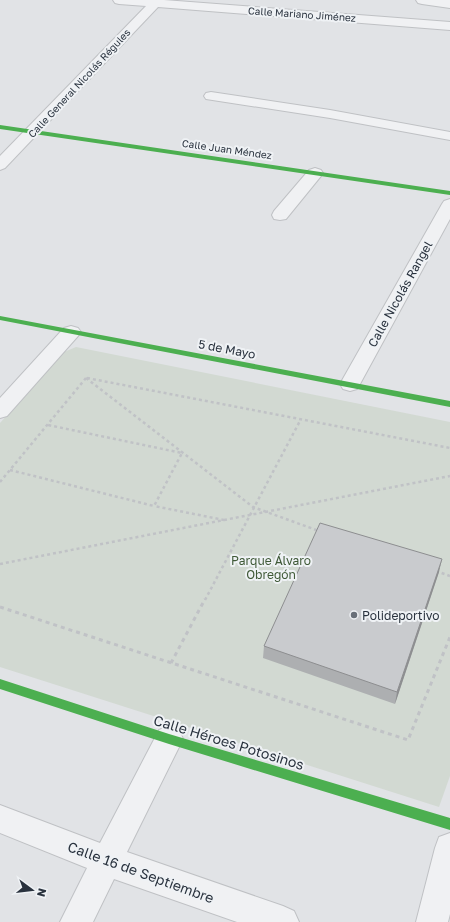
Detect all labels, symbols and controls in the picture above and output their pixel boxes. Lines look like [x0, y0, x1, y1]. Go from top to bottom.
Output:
street label: Calle Mariano Jiménez [248, 4, 356, 24]
street label: Calle General Nicolás Régules [25, 26, 133, 140]
street label: Calle Juan Méndez [181, 137, 273, 161]
street label: Calle Nicolás Rangel [365, 238, 435, 350]
street label: 5 de Mayo [197, 336, 257, 362]
park label: Parque Álvaro Obregón [231, 553, 311, 582]
place label: Polideportivo [362, 608, 440, 623]
marker: Polideportivo [349, 610, 359, 620]
street label: Calle Héroes Potosinos [152, 711, 306, 773]
street label: Calle 16 de Septiembre [66, 838, 216, 906]
north arrow [12, 870, 52, 910]
text: N [35, 887, 50, 898]

